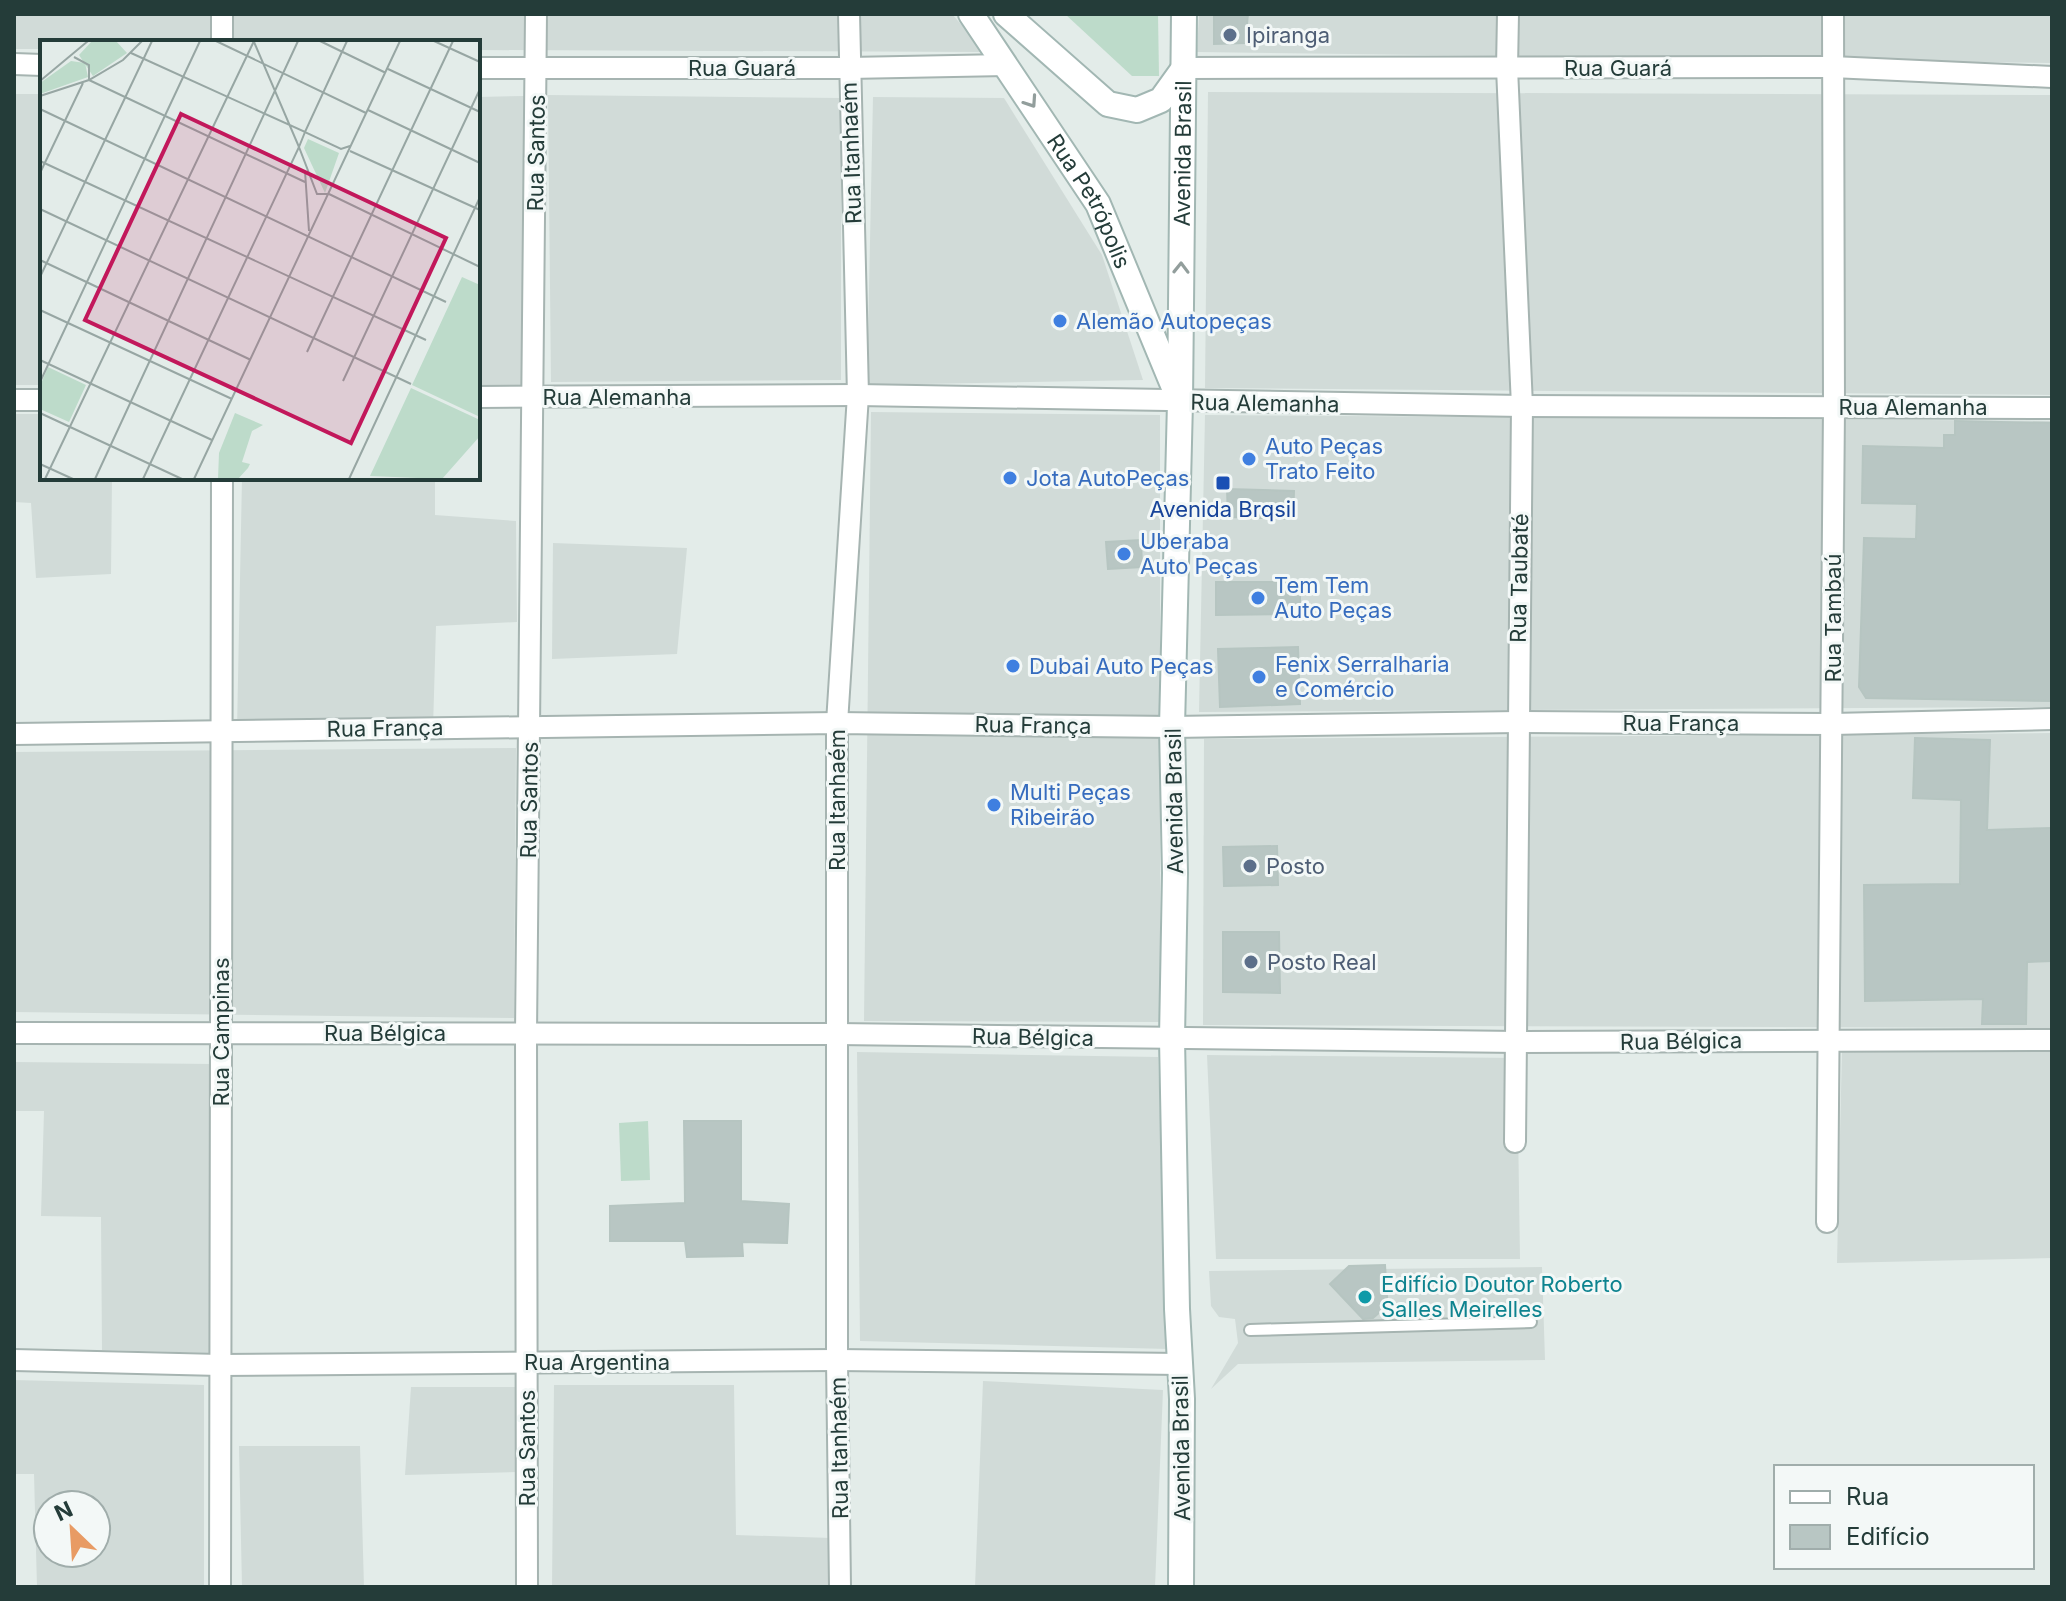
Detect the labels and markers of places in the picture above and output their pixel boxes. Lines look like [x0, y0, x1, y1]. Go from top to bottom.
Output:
place label: Ipiranga [1246, 22, 1330, 48]
marker: Ipiranga [1221, 26, 1239, 44]
place label: Alemão Autopeças [1076, 308, 1272, 334]
marker: Alemão Autopeças [1051, 312, 1069, 330]
place label: Auto Peças Trato Feito [1265, 433, 1383, 484]
marker: Auto Peças Trato Feito [1240, 450, 1258, 468]
place label: Jota AutoPeças [1026, 465, 1189, 491]
marker: Jota AutoPeças [1001, 469, 1019, 487]
marker: Avenida Brqsil [1214, 474, 1232, 492]
place label: Avenida Brqsil [1150, 496, 1296, 522]
place label: Uberaba Auto Peças [1140, 528, 1258, 579]
marker: Uberaba Auto Peças [1115, 545, 1133, 563]
place label: Tem Tem Auto Peças [1274, 572, 1392, 623]
marker: Tem Tem Auto Peças [1249, 589, 1267, 607]
place label: Fenix Serralharia e Comércio [1275, 651, 1450, 702]
place label: Dubai Auto Peças [1029, 653, 1214, 679]
marker: Dubai Auto Peças [1004, 657, 1022, 675]
marker: Fenix Serralharia e Comércio [1250, 668, 1268, 686]
place label: Multi Peças Ribeirão [1010, 779, 1131, 830]
marker: Multi Peças Ribeirão [985, 796, 1003, 814]
place label: Posto [1266, 853, 1325, 879]
marker: Posto [1241, 857, 1259, 875]
place label: Posto Real [1267, 949, 1377, 975]
marker: Posto Real [1242, 953, 1260, 971]
place label: Edifício Doutor Roberto Salles Meirelles [1381, 1271, 1623, 1322]
marker: Edifício Doutor Roberto Salles Meirelles [1356, 1288, 1374, 1306]

